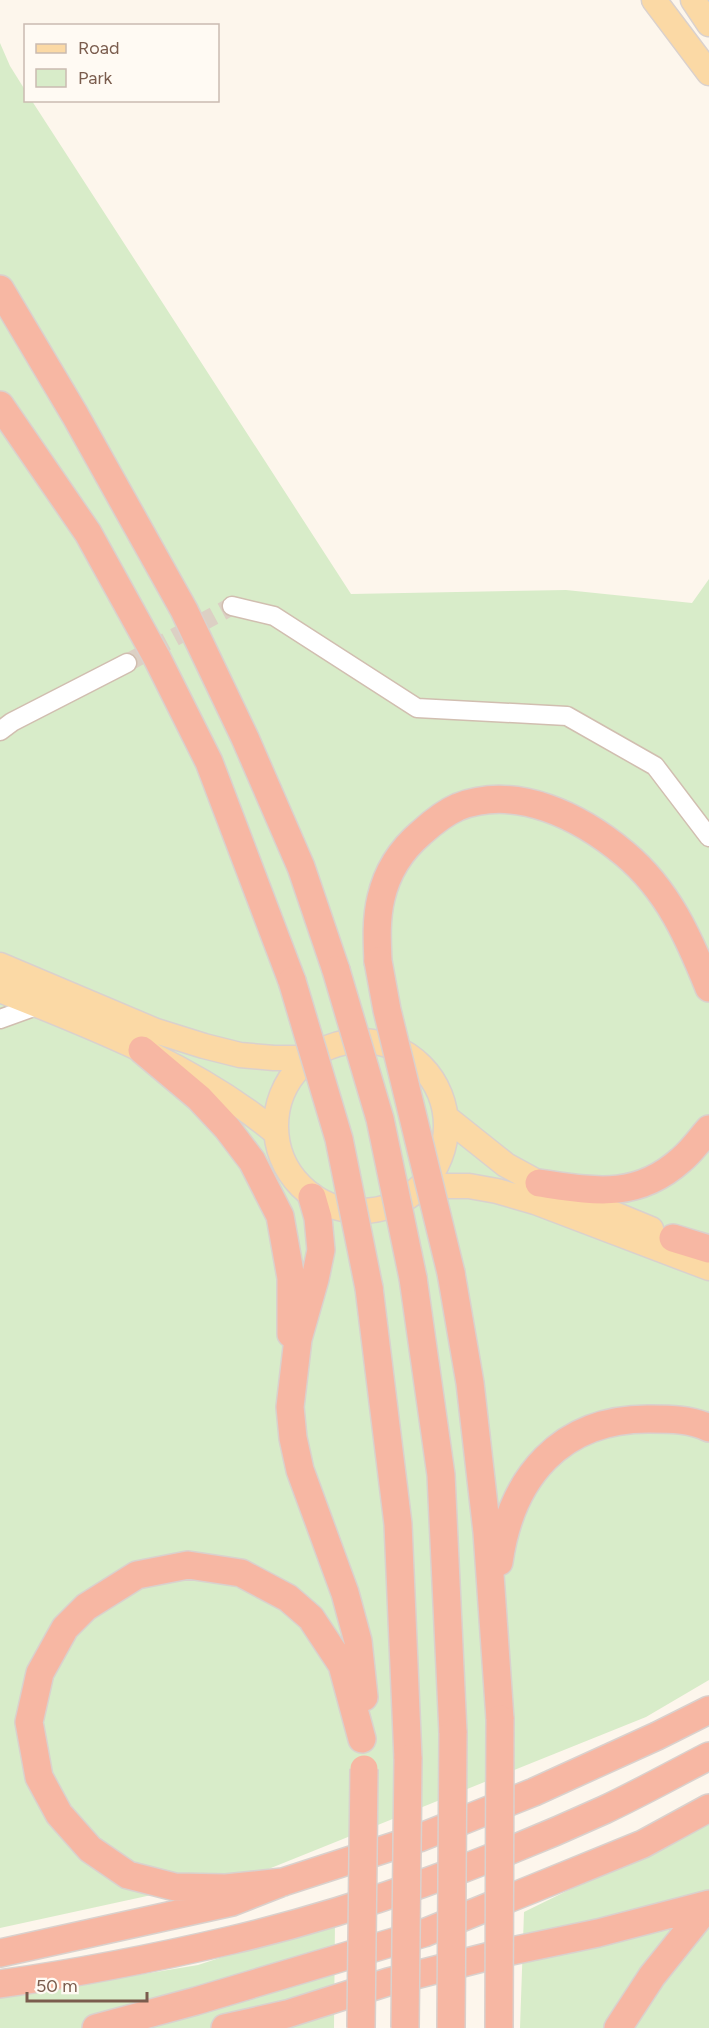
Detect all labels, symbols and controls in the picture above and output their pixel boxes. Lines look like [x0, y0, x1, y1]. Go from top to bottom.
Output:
legend [24, 24, 219, 102]
text: Road [78, 37, 119, 59]
text: Park [78, 67, 113, 89]
scale bar [27, 1965, 147, 2003]
text: 50 m [36, 1975, 78, 1997]

